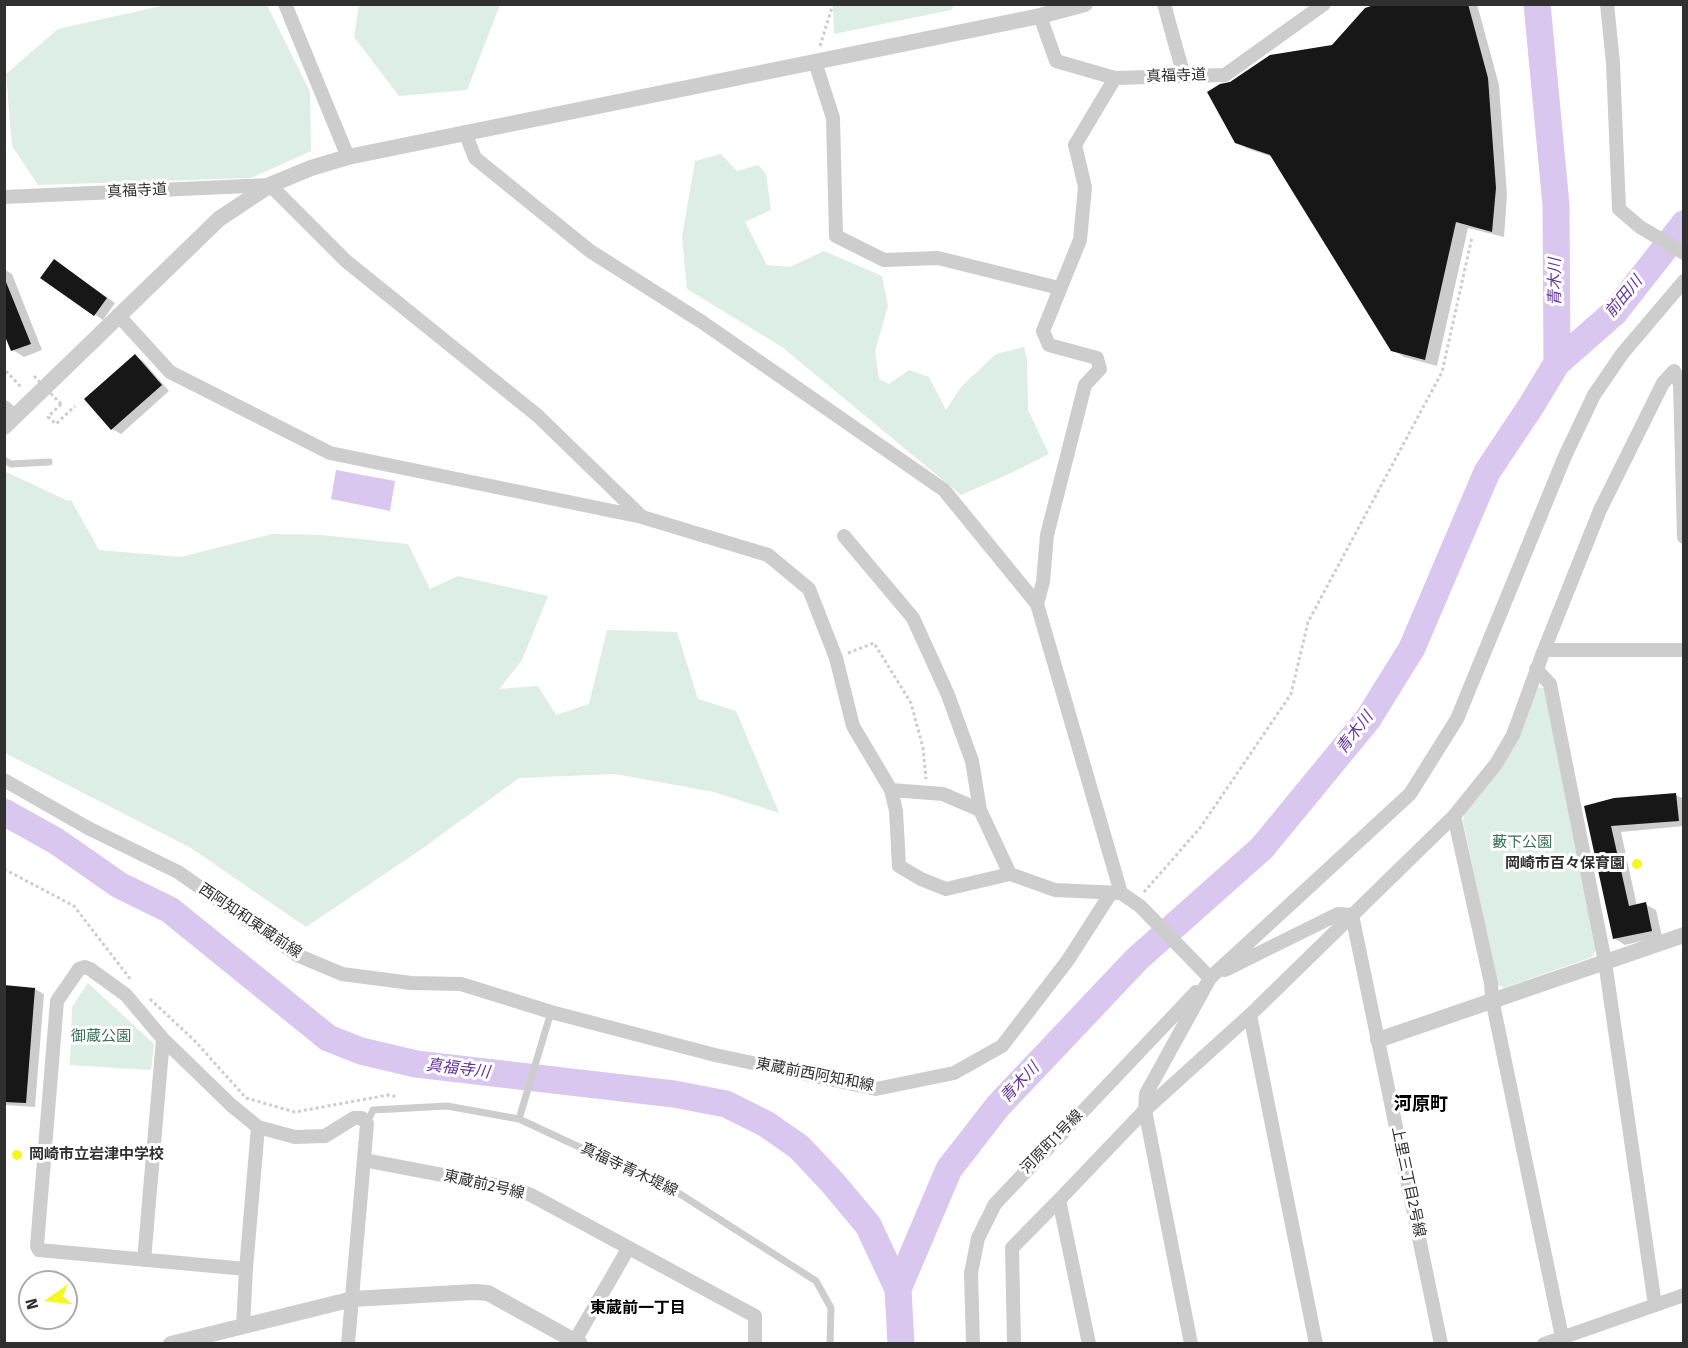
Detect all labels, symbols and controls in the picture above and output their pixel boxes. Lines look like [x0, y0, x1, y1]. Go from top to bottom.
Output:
street label: 真福寺道 [1146, 66, 1206, 86]
street label: 真福寺道 [107, 180, 167, 202]
water label: 青木川 [1546, 258, 1566, 306]
water label: 前田川 [1601, 272, 1647, 322]
water label: 青木川 [1333, 708, 1377, 758]
park label: 藪下公園 [1492, 834, 1552, 852]
place label: 岡崎市百々保育園 [1505, 855, 1625, 873]
marker: 岡崎市百々保育園 [1630, 857, 1644, 871]
street label: 西阿知和東蔵前線 [195, 880, 305, 962]
park label: 御蔵公園 [71, 1028, 131, 1046]
street label: 東蔵前西阿知和線 [754, 1055, 876, 1095]
water label: 真福寺川 [425, 1056, 491, 1082]
water label: 青木川 [997, 1059, 1043, 1107]
district label: 河原町 [1394, 1094, 1448, 1116]
street label: 河原町1号線 [1017, 1106, 1087, 1178]
street label: 上里三丁目2号線 [1388, 1125, 1428, 1239]
street label: 真福寺青木堤線 [578, 1140, 680, 1200]
place label: 岡崎市立岩津中学校 [29, 1146, 164, 1164]
marker: 岡崎市立岩津中学校 [10, 1148, 24, 1162]
street label: 東蔵前2号線 [442, 1167, 526, 1203]
north arrow [18, 1270, 78, 1330]
text: N [21, 1297, 42, 1311]
district label: 東蔵前一丁目 [590, 1299, 686, 1319]

